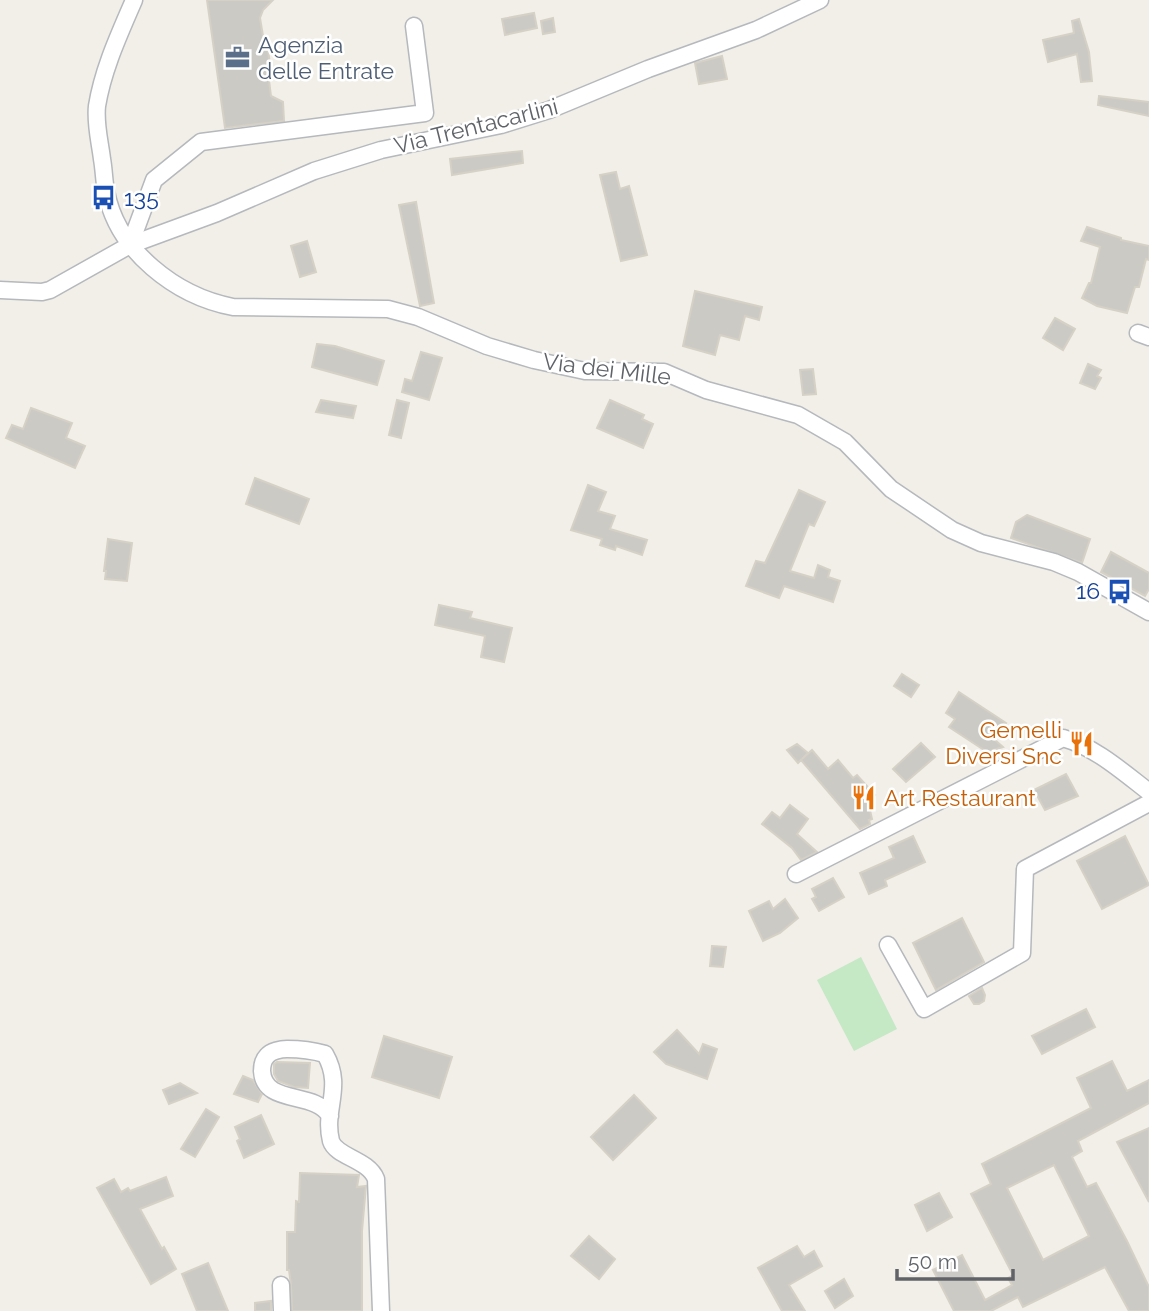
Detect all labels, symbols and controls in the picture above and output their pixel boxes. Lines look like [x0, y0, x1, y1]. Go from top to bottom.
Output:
place label: Agenzia delle Entrate [258, 31, 394, 84]
office icon: Agenzia delle Entrate [224, 44, 252, 72]
street label: Via Trentacarlini [391, 92, 561, 159]
bus stop icon: 135 [90, 184, 118, 212]
place label: 135 [124, 184, 159, 211]
street label: Via dei Mille [541, 347, 673, 390]
place label: 16 [1076, 577, 1100, 604]
bus stop icon: 16 [1106, 577, 1134, 605]
place label: Gemelli Diversi Snc [945, 716, 1062, 769]
restaurant icon: Gemelli Diversi Snc [1068, 729, 1096, 757]
restaurant icon: Art Restaurant [850, 784, 878, 812]
place label: Art Restaurant [884, 784, 1036, 811]
scale bar [897, 1238, 1012, 1282]
text: 50 m [908, 1249, 957, 1274]

